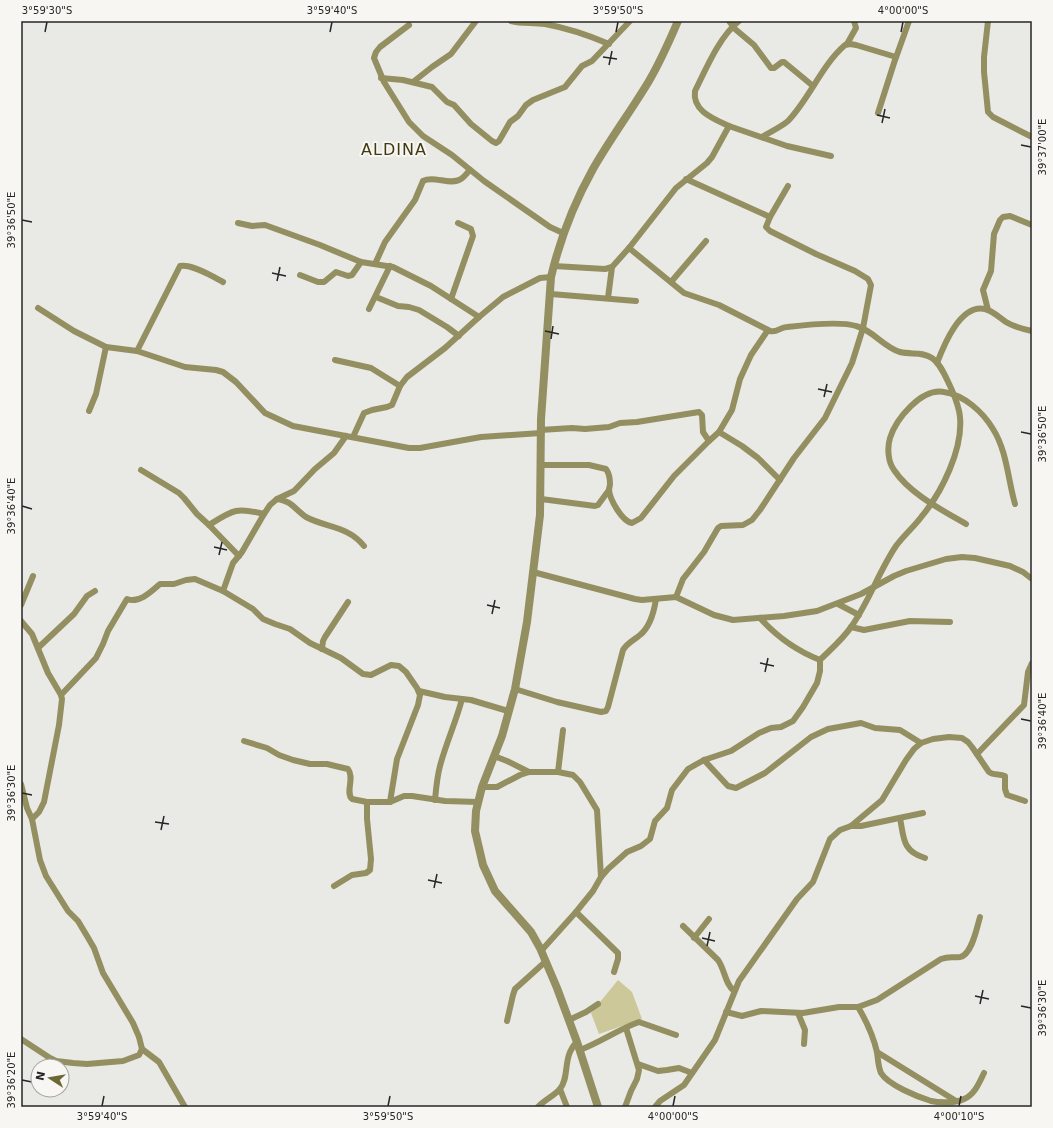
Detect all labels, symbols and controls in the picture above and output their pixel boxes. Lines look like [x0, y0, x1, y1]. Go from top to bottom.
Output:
text: 3°59'30"S [22, 5, 72, 16]
text: 3°59'40"S [307, 5, 357, 16]
text: 3°59'50"S [593, 5, 643, 16]
text: 4°00'00"S [878, 5, 928, 16]
text: 39°37'00"E [1037, 119, 1048, 175]
district label: ALDINA [361, 140, 427, 159]
text: 39°36'50"E [6, 192, 17, 248]
text: 39°36'50"E [1037, 406, 1048, 462]
text: 39°36'40"E [6, 478, 17, 534]
text: 39°36'40"E [1037, 693, 1048, 749]
text: 39°36'30"E [6, 765, 17, 821]
text: 39°36'30"E [1037, 980, 1048, 1036]
text: 39°36'20"E [6, 1052, 17, 1108]
north arrow [30, 1058, 70, 1098]
text: N [33, 1070, 48, 1082]
text: 3°59'40"S [77, 1111, 127, 1122]
text: 3°59'50"S [363, 1111, 413, 1122]
text: 4°00'00"S [648, 1111, 698, 1122]
text: 4°00'10"S [934, 1111, 984, 1122]

